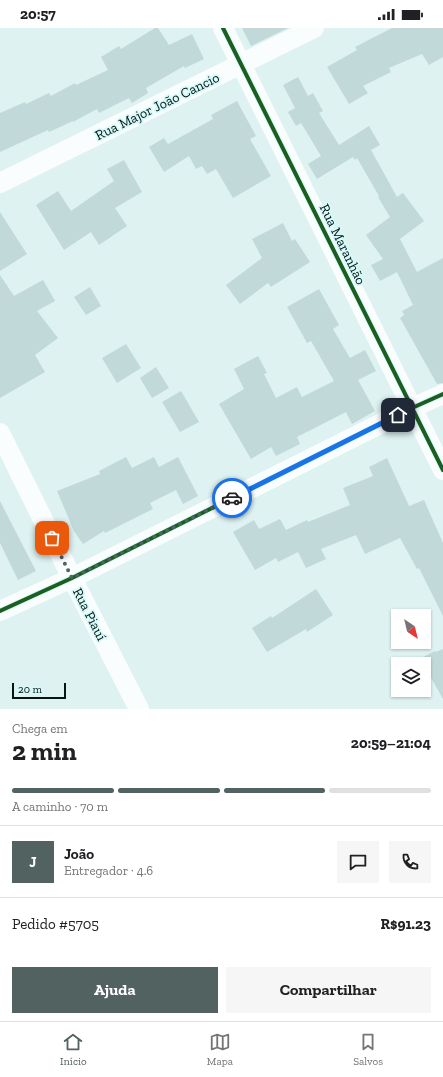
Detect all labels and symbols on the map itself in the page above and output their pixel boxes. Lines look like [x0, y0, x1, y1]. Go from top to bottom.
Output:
street label: Rua Major João Cancio [92, 69, 222, 144]
street label: Rua Maranhão [316, 201, 369, 287]
pin [381, 398, 415, 432]
courier [212, 478, 252, 518]
pin [35, 521, 69, 555]
street label: Rua Piauí [69, 585, 110, 644]
north arrow [391, 609, 431, 649]
scale bar [12, 681, 66, 700]

